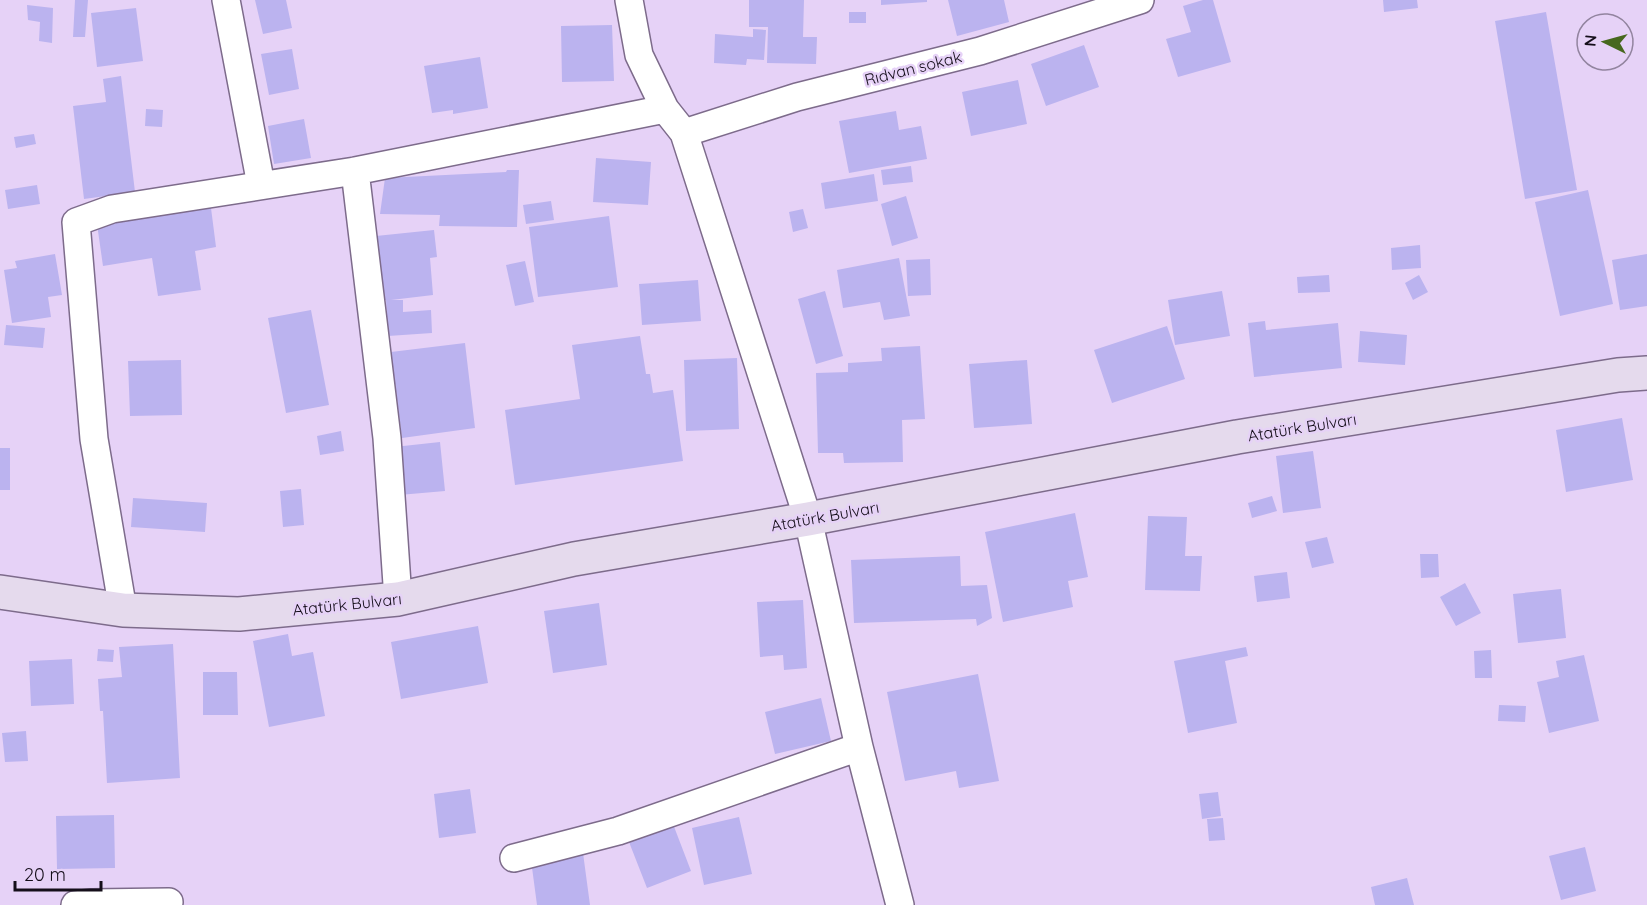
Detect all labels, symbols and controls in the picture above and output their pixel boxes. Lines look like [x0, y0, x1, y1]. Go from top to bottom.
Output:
north arrow [1575, 12, 1635, 72]
text: N [1580, 34, 1601, 47]
street label: Rıdvan sokak [862, 46, 964, 90]
street label: Atatürk Bulvarı [1246, 409, 1358, 445]
street label: Atatürk Bulvarı [769, 497, 881, 535]
street label: Atatürk Bulvarı [291, 588, 403, 620]
scale bar [15, 854, 100, 892]
text: 20 m [24, 863, 66, 886]

